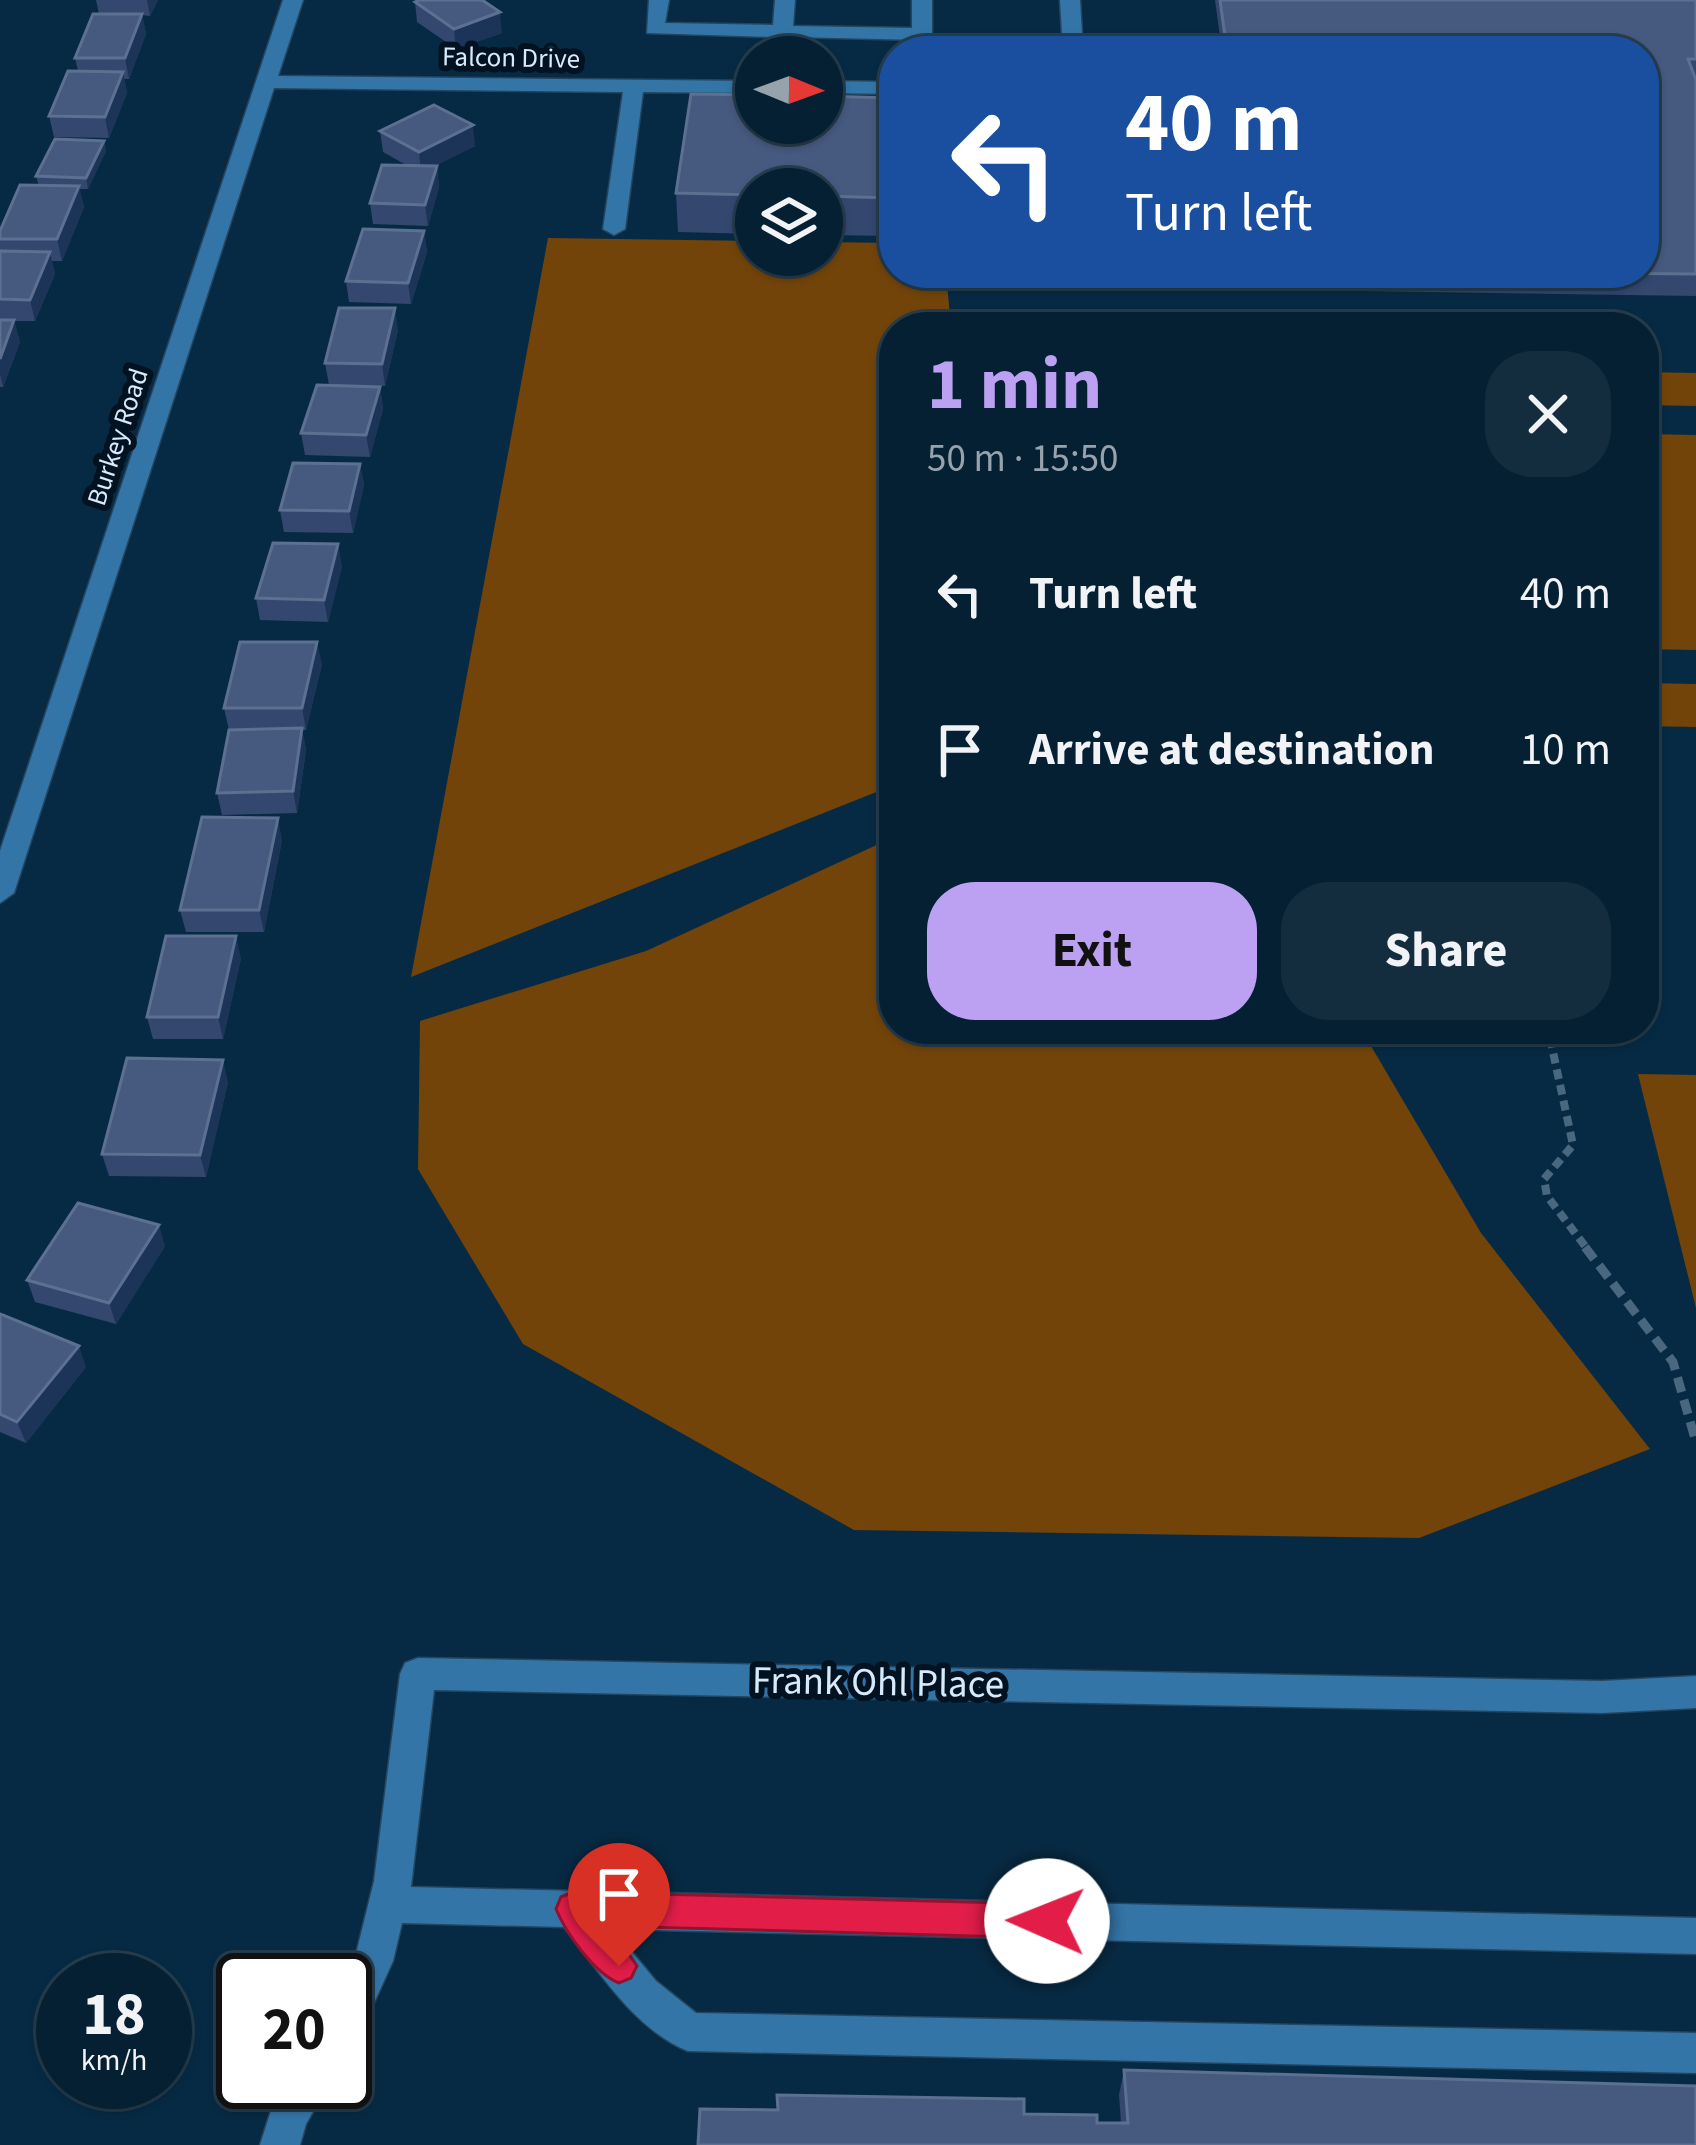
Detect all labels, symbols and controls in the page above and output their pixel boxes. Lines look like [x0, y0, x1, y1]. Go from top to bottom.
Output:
north arrow [735, 36, 843, 144]
map controls [735, 36, 843, 276]
street label: Falcon Drive [442, 37, 580, 79]
text: 40 m [1125, 64, 1303, 184]
icon: left [927, 84, 1083, 240]
button: layers [735, 168, 843, 276]
text: Turn left [1125, 175, 1312, 252]
text: 1 min [927, 334, 1102, 437]
button: close [1485, 351, 1611, 477]
street label: Burkey Road [77, 363, 159, 511]
text: 50 m · 15:50 [927, 431, 1118, 487]
icon: left [927, 561, 993, 627]
text: Turn left [1029, 562, 1197, 626]
text: 40 m [1520, 562, 1611, 626]
icon: arrive [927, 717, 993, 783]
text: Arrive at destination [1029, 718, 1434, 782]
text: 10 m [1520, 718, 1611, 782]
button: Exit [927, 882, 1257, 1020]
button: Share [1281, 882, 1611, 1020]
street label: Frank Ohl Place [752, 1653, 1004, 1713]
pin [568, 1843, 670, 1966]
position arrow [984, 1858, 1110, 1984]
icon: arrive [586, 1861, 652, 1927]
speed limit sign: 20 [216, 1953, 372, 2109]
text: 18 [82, 1973, 146, 2058]
text: km/h [81, 2039, 147, 2082]

